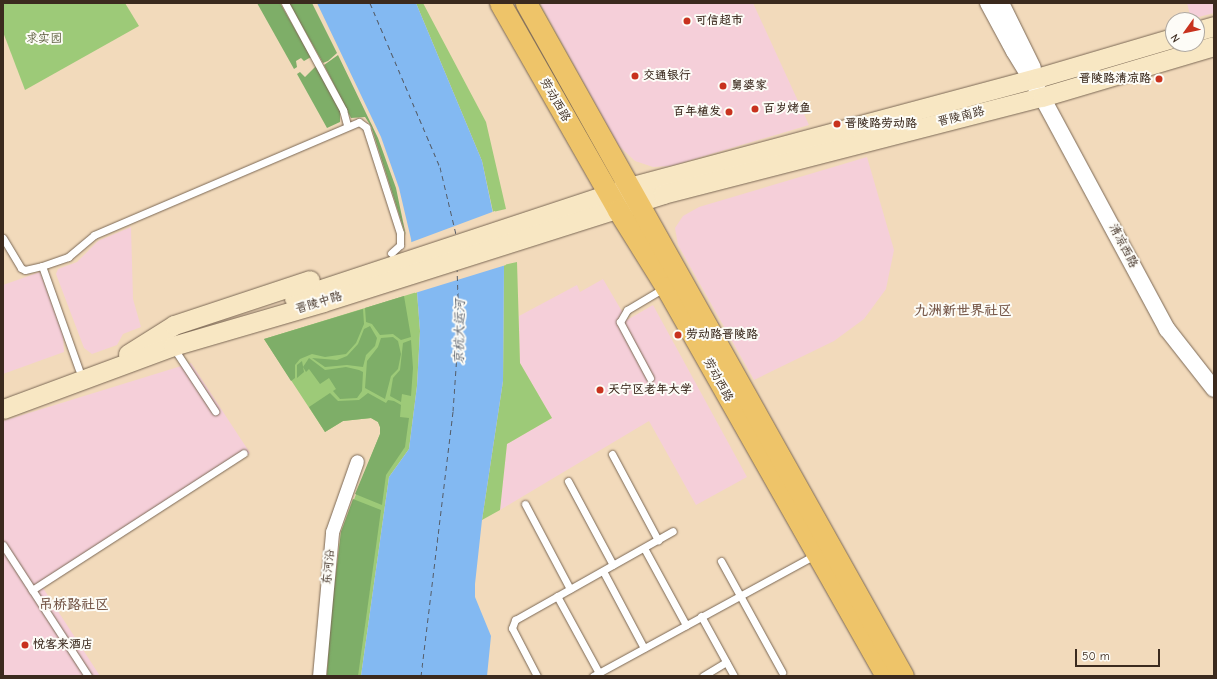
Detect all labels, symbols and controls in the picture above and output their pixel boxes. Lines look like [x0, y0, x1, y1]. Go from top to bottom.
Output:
north arrow [1165, 12, 1205, 52]
place label: 可信超市 [695, 14, 743, 28]
marker: 可信超市 [682, 16, 692, 26]
park label: 求实园 [26, 32, 62, 46]
text: N [1168, 32, 1183, 45]
place label: 交通银行 [643, 69, 691, 83]
marker: 交通银行 [630, 71, 640, 81]
place label: 晋陵路清凉路 [1079, 72, 1151, 86]
marker: 晋陵路清凉路 [1154, 74, 1164, 84]
street label: 劳动西路 [537, 76, 573, 124]
place label: 舅婆家 [731, 79, 767, 93]
marker: 舅婆家 [718, 81, 728, 91]
place label: 百岁烤鱼 [763, 102, 811, 116]
marker: 百岁烤鱼 [750, 104, 760, 114]
street label: 晋陵南路 [936, 104, 986, 130]
place label: 百年植发 [673, 105, 721, 119]
marker: 百年植发 [724, 107, 734, 117]
place label: 晋陵路劳动路 [845, 117, 917, 131]
marker: 晋陵路劳动路 [832, 119, 842, 129]
street label: 清凉西路 [1105, 221, 1141, 271]
street label: 晋陵中路 [294, 289, 344, 317]
water label: 京杭大运河 [452, 299, 468, 365]
district label: 九洲新世界社区 [914, 303, 1012, 319]
place label: 劳动路晋陵路 [686, 328, 758, 342]
marker: 劳动路晋陵路 [673, 330, 683, 340]
street label: 劳动西路 [700, 356, 736, 404]
place label: 天宁区老年大学 [608, 383, 692, 397]
marker: 天宁区老年大学 [595, 385, 605, 395]
street label: 东河沿 [320, 548, 338, 586]
district label: 吊桥路社区 [39, 597, 109, 613]
place label: 悦客来酒店 [33, 638, 93, 652]
marker: 悦客来酒店 [20, 640, 30, 650]
scale bar [1077, 641, 1162, 667]
text: 50 m [1082, 649, 1110, 663]

